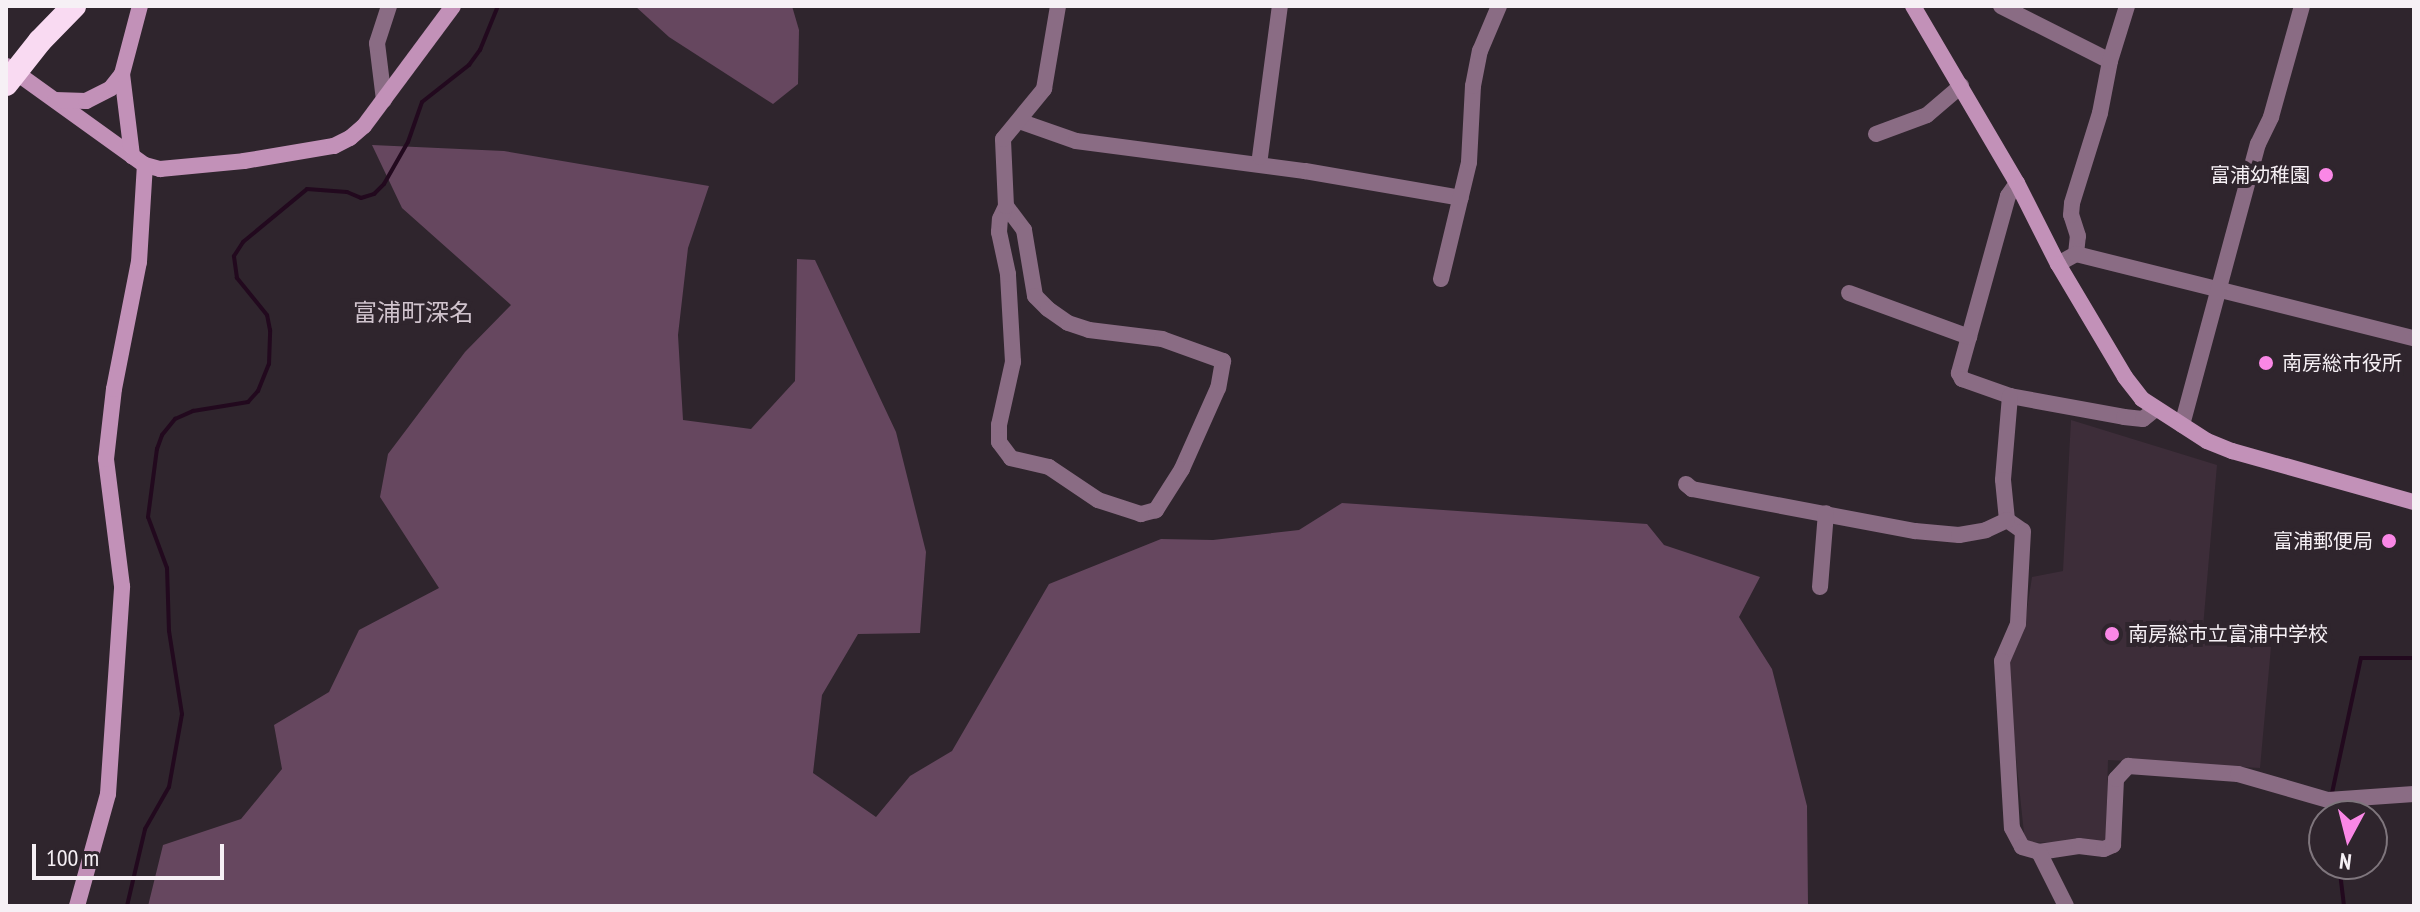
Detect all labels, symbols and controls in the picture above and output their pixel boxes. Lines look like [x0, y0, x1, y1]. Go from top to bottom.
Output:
place label: 富浦幼稚園 [2210, 163, 2310, 187]
marker: 富浦幼稚園 [2317, 166, 2335, 184]
district label: 富浦町深名 [353, 299, 473, 327]
place label: 南房総市役所 [2282, 351, 2402, 375]
marker: 南房総市役所 [2257, 354, 2275, 372]
place label: 富浦郵便局 [2273, 529, 2373, 553]
marker: 富浦郵便局 [2380, 532, 2398, 550]
place label: 南房総市立富浦中学校 [2128, 622, 2328, 646]
marker: 南房総市立富浦中学校 [2103, 625, 2121, 643]
north arrow [2308, 800, 2388, 880]
scale bar [36, 828, 228, 878]
text: 100 m [46, 842, 99, 873]
text: N [2338, 847, 2353, 876]

